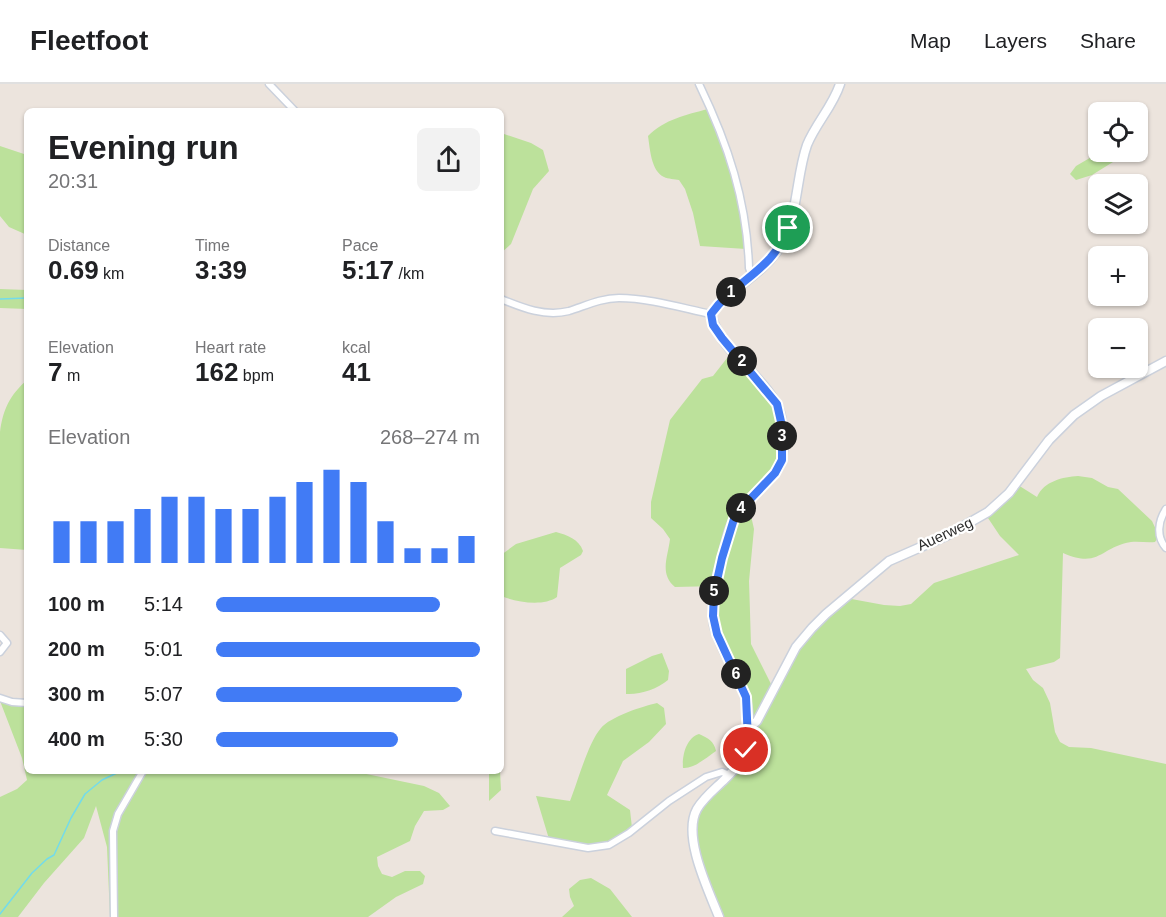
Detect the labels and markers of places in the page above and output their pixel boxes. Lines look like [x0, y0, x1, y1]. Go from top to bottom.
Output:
pin [762, 202, 813, 253]
pin: 1 [716, 277, 746, 307]
pin: 2 [727, 346, 757, 376]
pin: 3 [767, 421, 797, 451]
pin: 4 [726, 493, 756, 523]
pin: 5 [699, 576, 729, 606]
pin: 6 [721, 659, 751, 689]
pin [720, 724, 771, 775]

